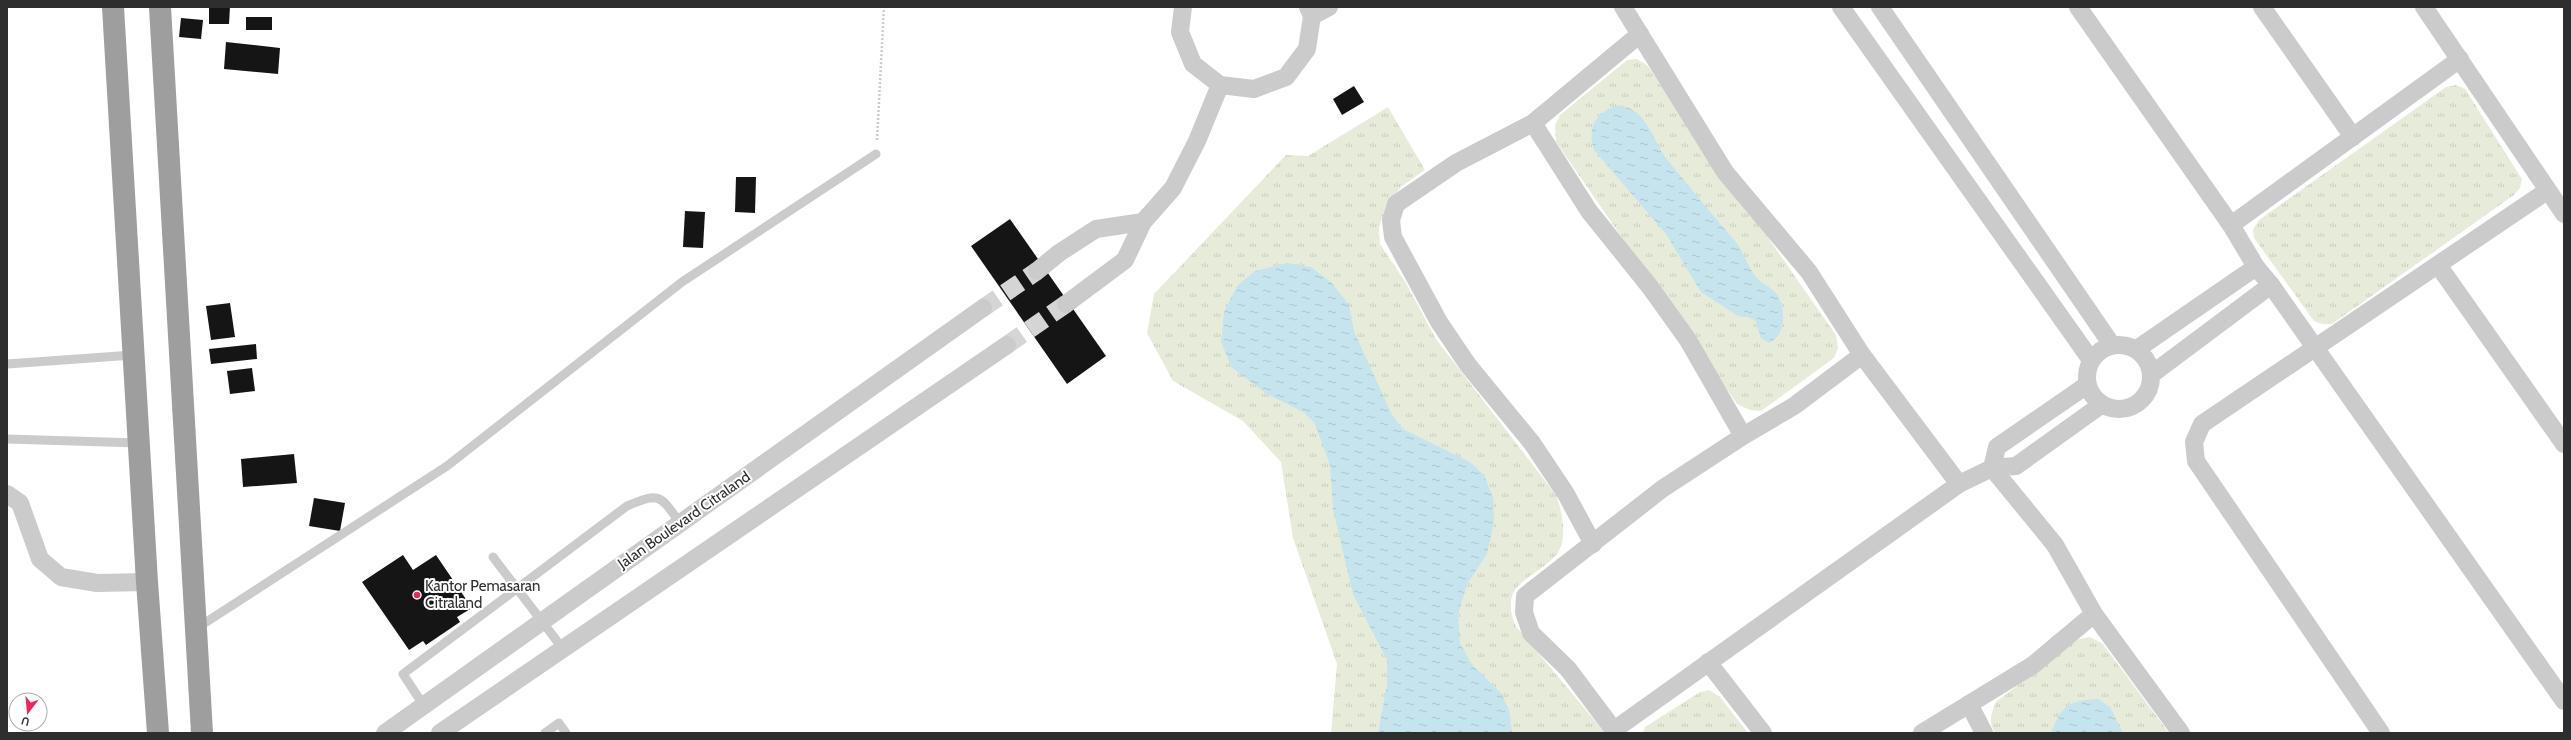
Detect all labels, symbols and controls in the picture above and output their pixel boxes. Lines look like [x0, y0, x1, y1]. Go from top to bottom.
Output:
street label: Jalan Boulevard Citraland [614, 467, 754, 573]
place label: Kantor Pemasaran Citraland [425, 577, 540, 612]
marker: Kantor Pemasaran Citraland [412, 590, 422, 600]
north arrow [8, 692, 48, 732]
text: U [19, 714, 31, 729]

